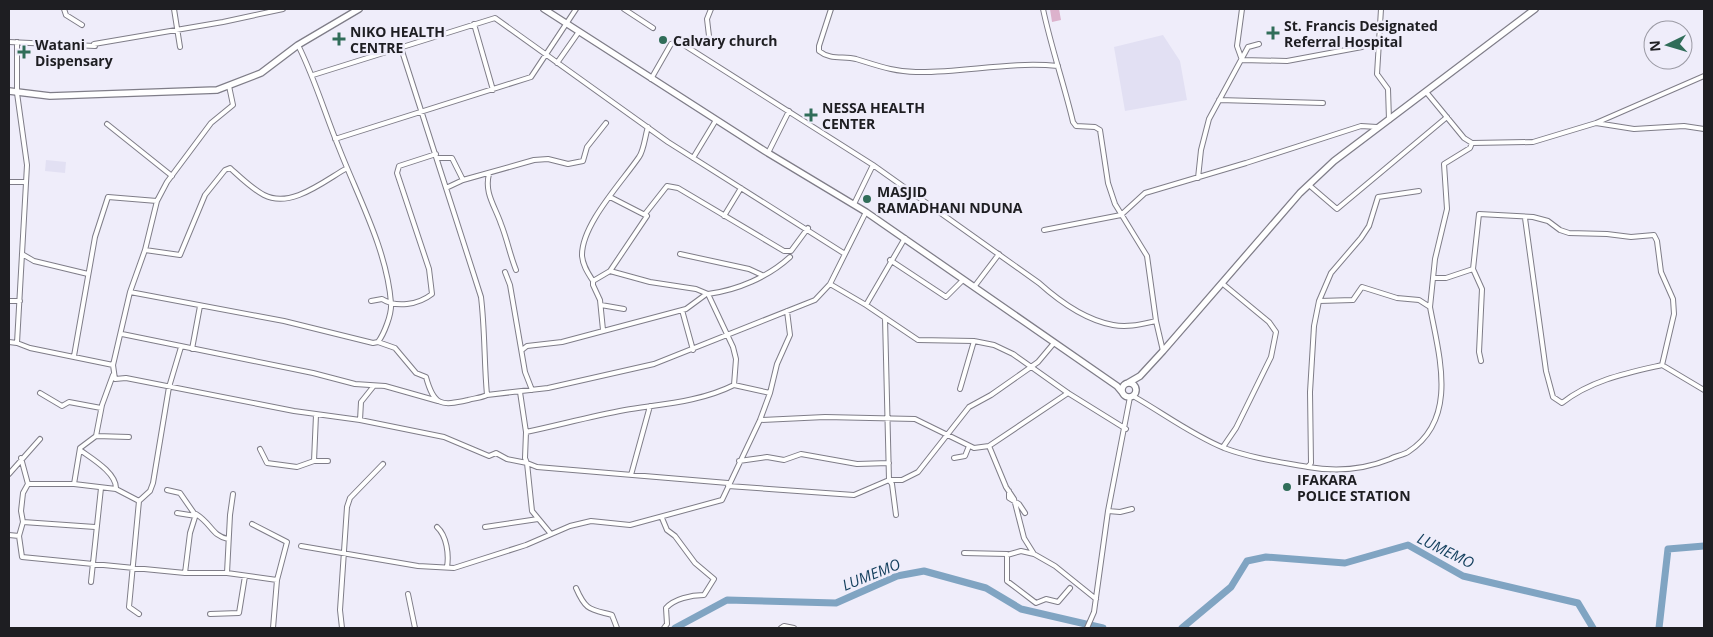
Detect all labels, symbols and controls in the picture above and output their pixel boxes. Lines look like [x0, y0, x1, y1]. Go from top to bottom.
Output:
place label: St. Francis Designated Referral Hospital [1284, 16, 1438, 51]
north arrow [1643, 20, 1693, 70]
place label: NIKO HEALTH CENTRE [350, 22, 445, 57]
marker: St. Francis Designated Referral Hospital [1266, 26, 1280, 40]
place label: Calvary church [673, 31, 777, 50]
marker: NIKO HEALTH CENTRE [332, 32, 346, 46]
marker: Calvary church [657, 34, 669, 46]
place label: Watani Dispensary [35, 35, 113, 70]
text: N [1645, 40, 1665, 53]
marker: Watani Dispensary [17, 45, 31, 59]
place label: NESSA HEALTH CENTER [822, 98, 925, 133]
marker: NESSA HEALTH CENTER [804, 108, 818, 122]
place label: MASJID RAMADHANI NDUNA [877, 182, 1023, 217]
marker: MASJID RAMADHANI NDUNA [861, 193, 873, 205]
place label: IFAKARA POLICE STATION [1297, 470, 1411, 505]
marker: IFAKARA POLICE STATION [1281, 481, 1293, 493]
water label: LUMEMO [1414, 528, 1478, 572]
water label: LUMEMO [839, 553, 903, 595]

